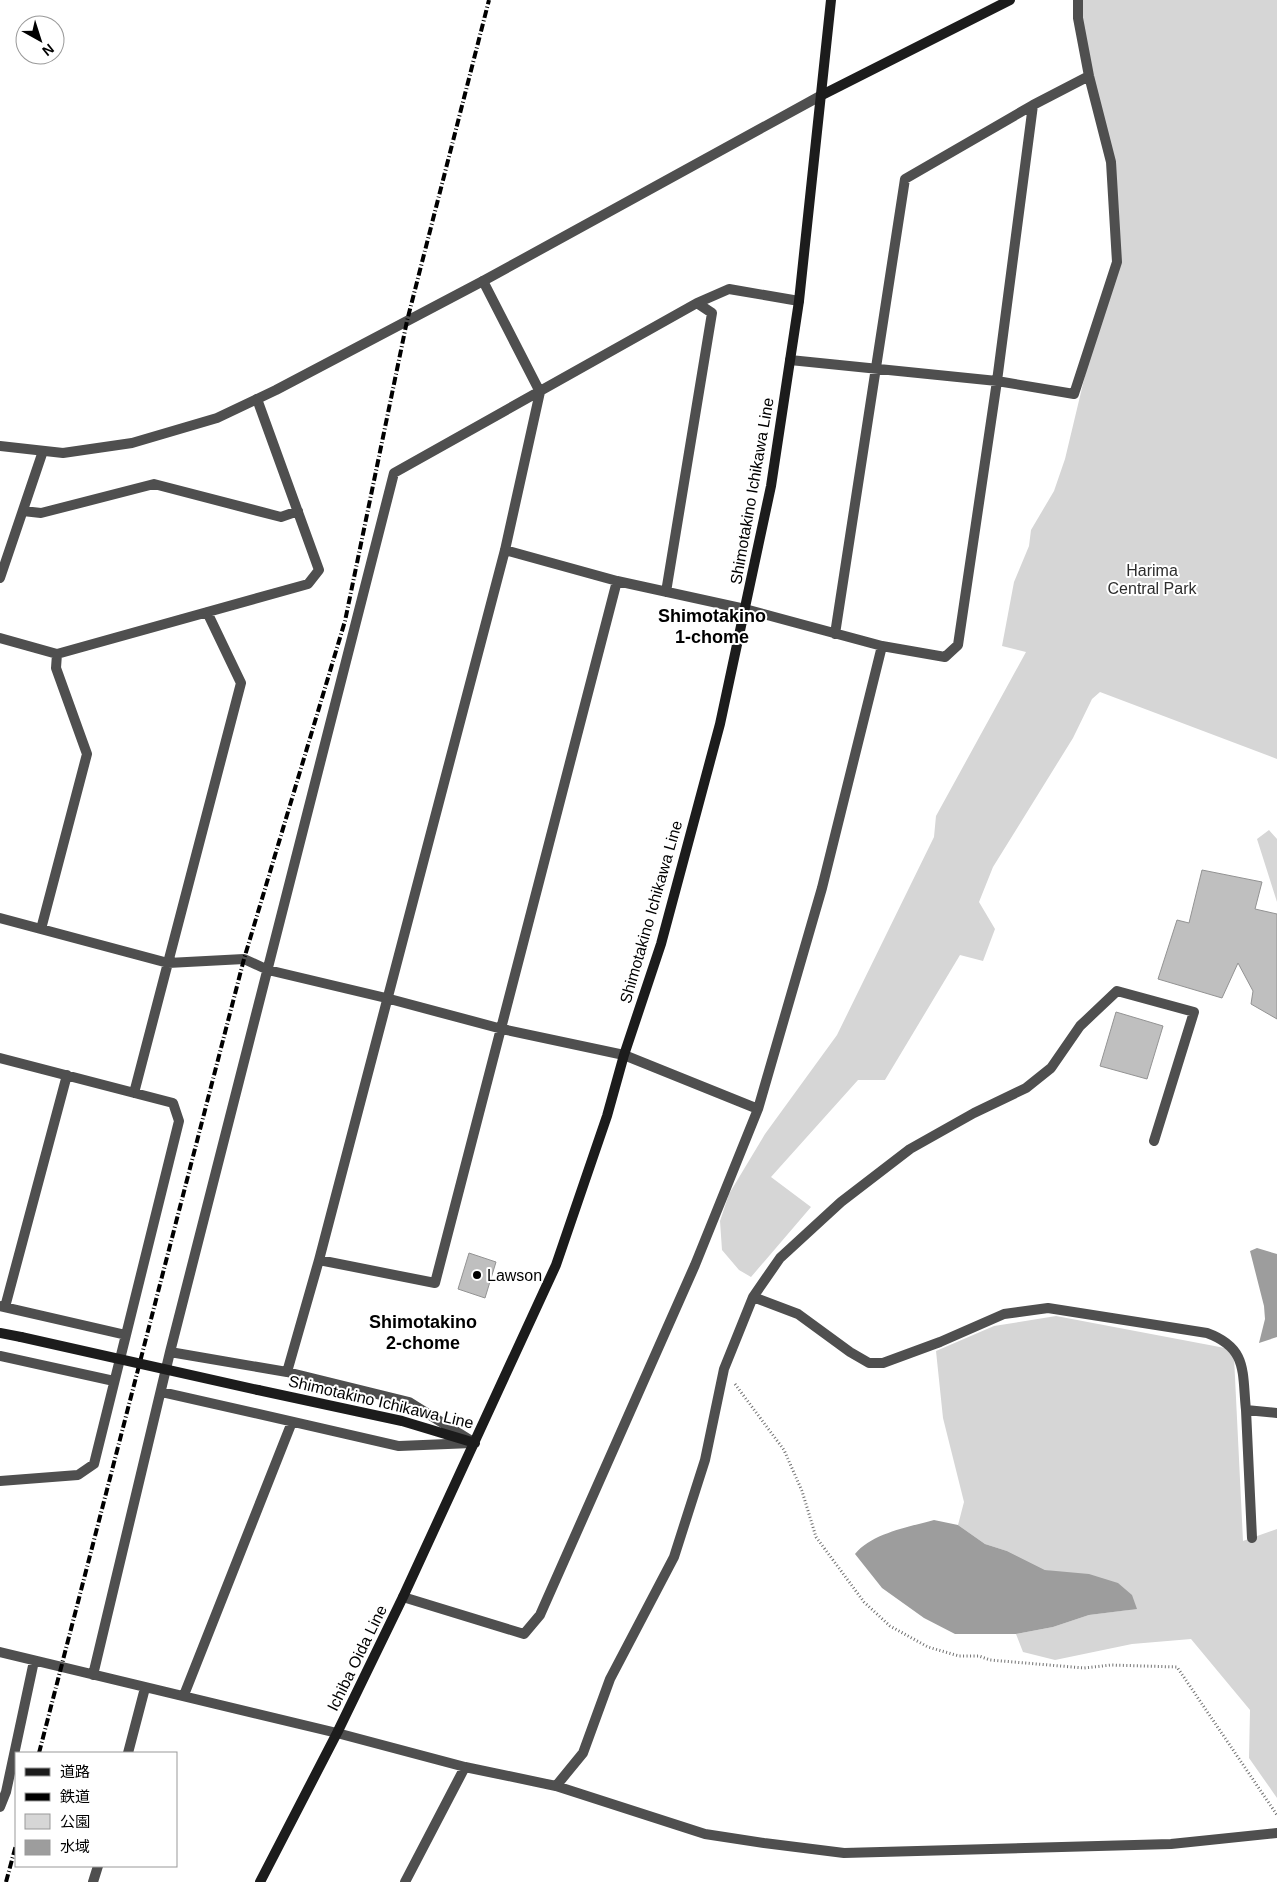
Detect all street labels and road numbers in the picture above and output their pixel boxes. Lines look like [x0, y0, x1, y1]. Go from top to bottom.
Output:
street label: Shimotakino Ichikawa Line [727, 396, 777, 586]
street label: Shimotakino Ichikawa Line [617, 819, 685, 1005]
street label: Shimotakino Ichikawa Line [287, 1372, 475, 1432]
street label: Ichiba Oida Line [324, 1602, 390, 1714]

